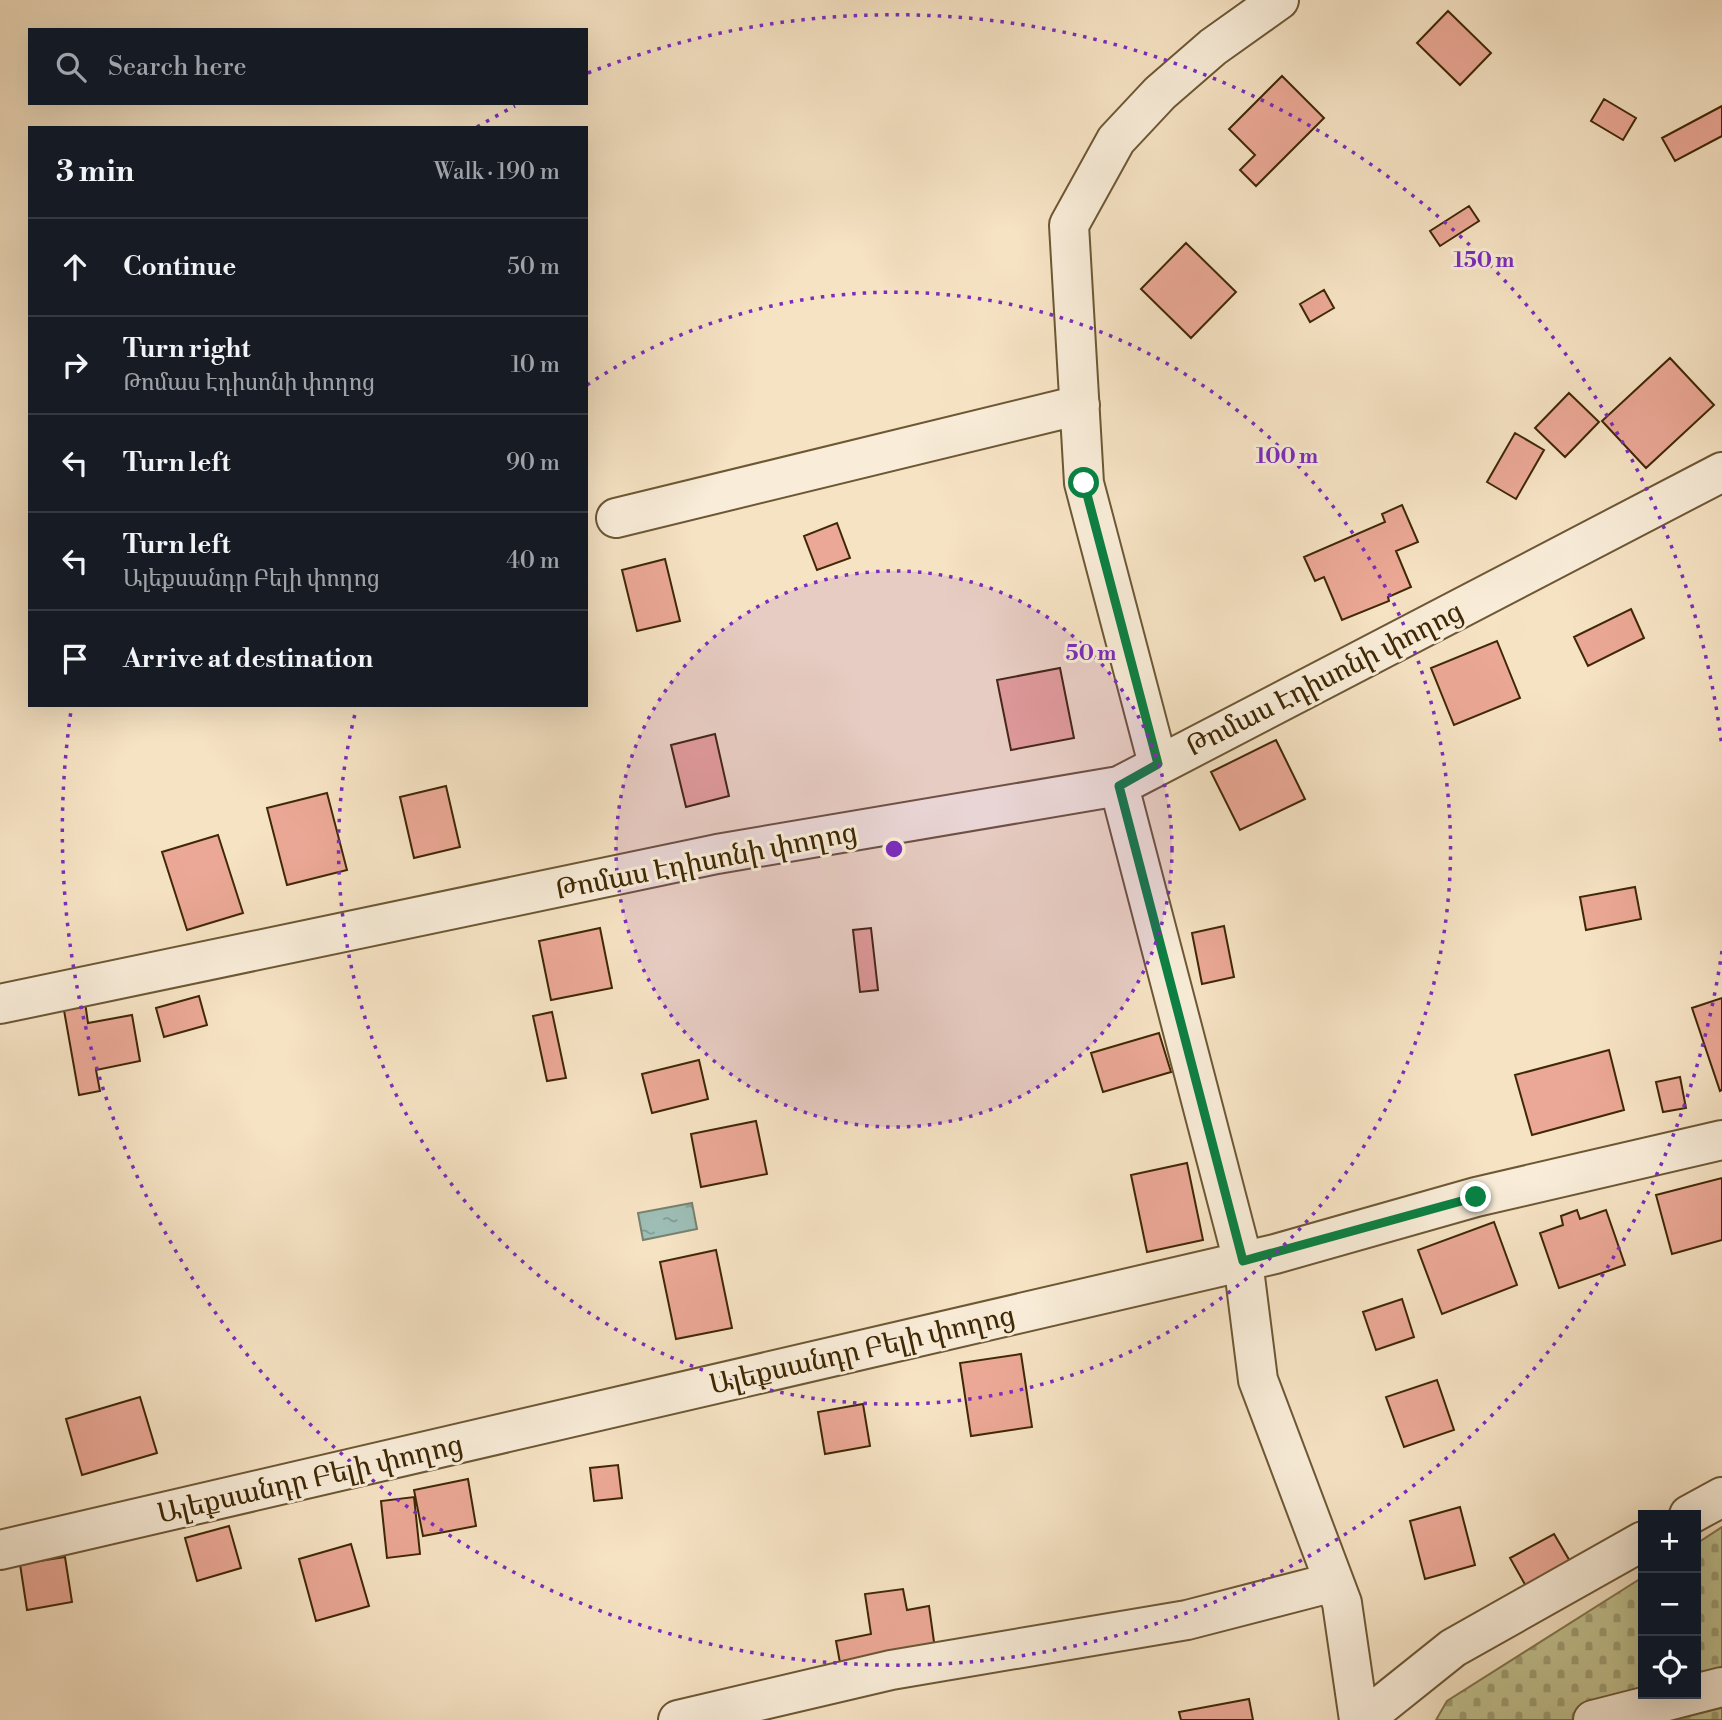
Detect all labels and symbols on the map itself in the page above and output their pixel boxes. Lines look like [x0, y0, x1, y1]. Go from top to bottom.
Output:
text: 150 m [1454, 248, 1514, 274]
text: 100 m [1256, 444, 1318, 470]
route start [1068, 467, 1099, 498]
street label: Թոմաս Էդիսոնի փողոց [1180, 594, 1469, 765]
text: 50 m [1066, 641, 1116, 667]
street label: Թոմաս Էդիսոնի փողոց [552, 815, 860, 908]
centre of rings [882, 837, 906, 861]
route end [1460, 1181, 1491, 1212]
street label: Ալեքսանդր Բելի փողոց [706, 1298, 1019, 1403]
street label: Ալեքսանդր Բելի փողոց [154, 1427, 467, 1532]

